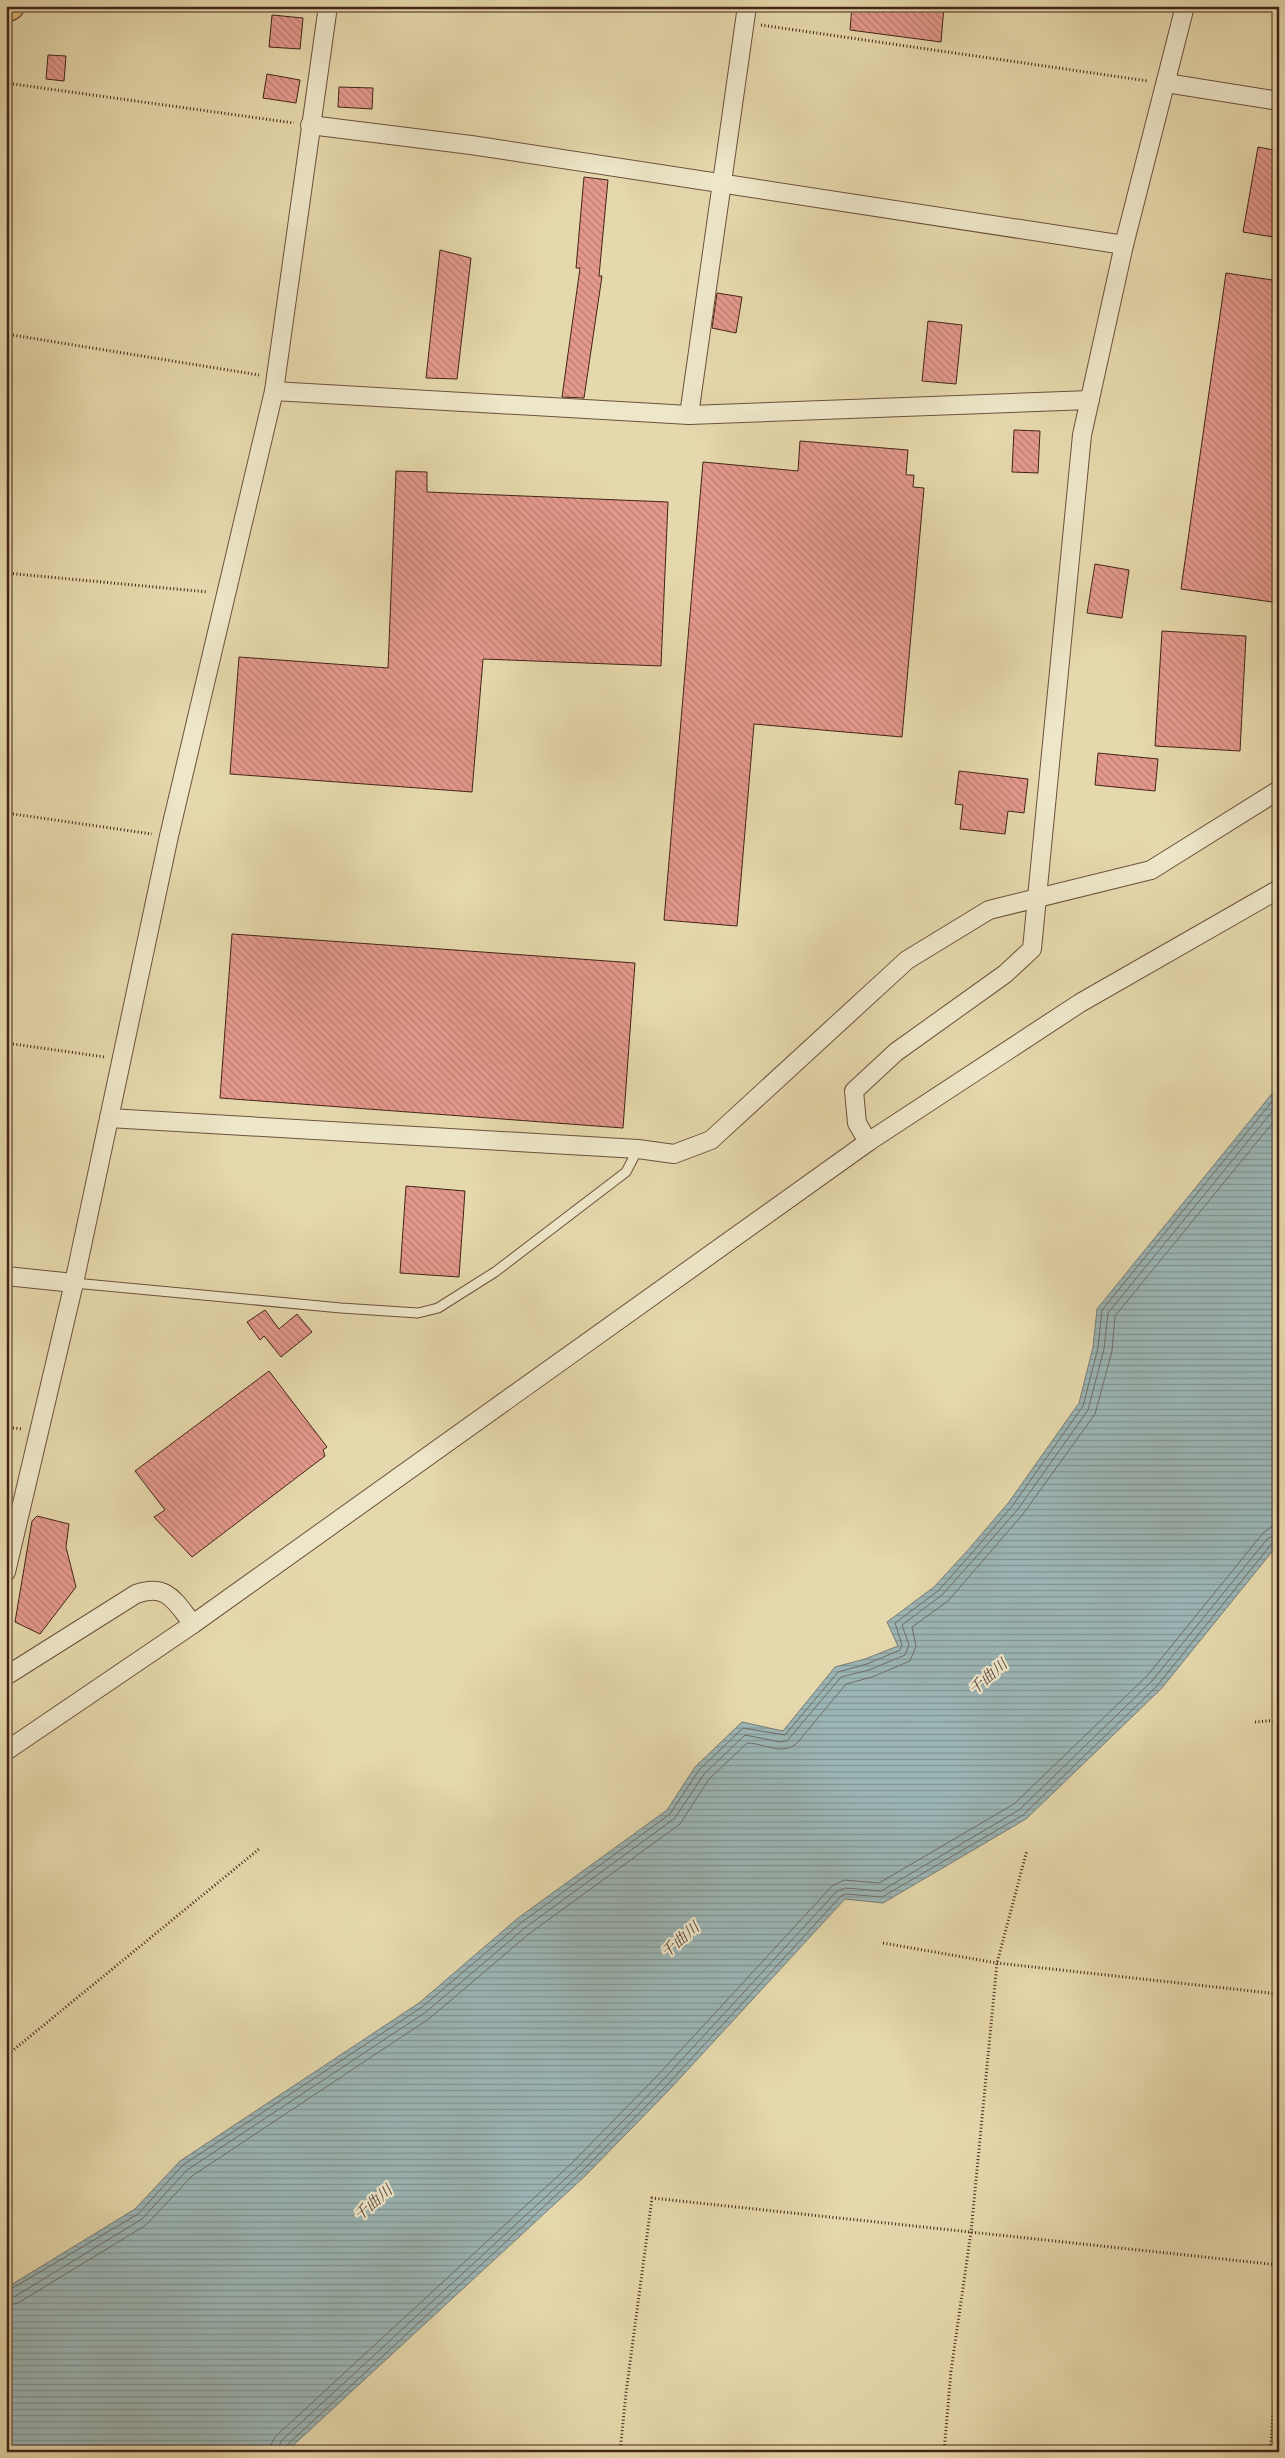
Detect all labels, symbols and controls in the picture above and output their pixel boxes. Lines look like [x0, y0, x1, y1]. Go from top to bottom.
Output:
water label: 千曲川 [964, 1653, 1012, 1699]
water label: 千曲川 [656, 1916, 704, 1962]
water label: 千曲川 [349, 2179, 397, 2225]

